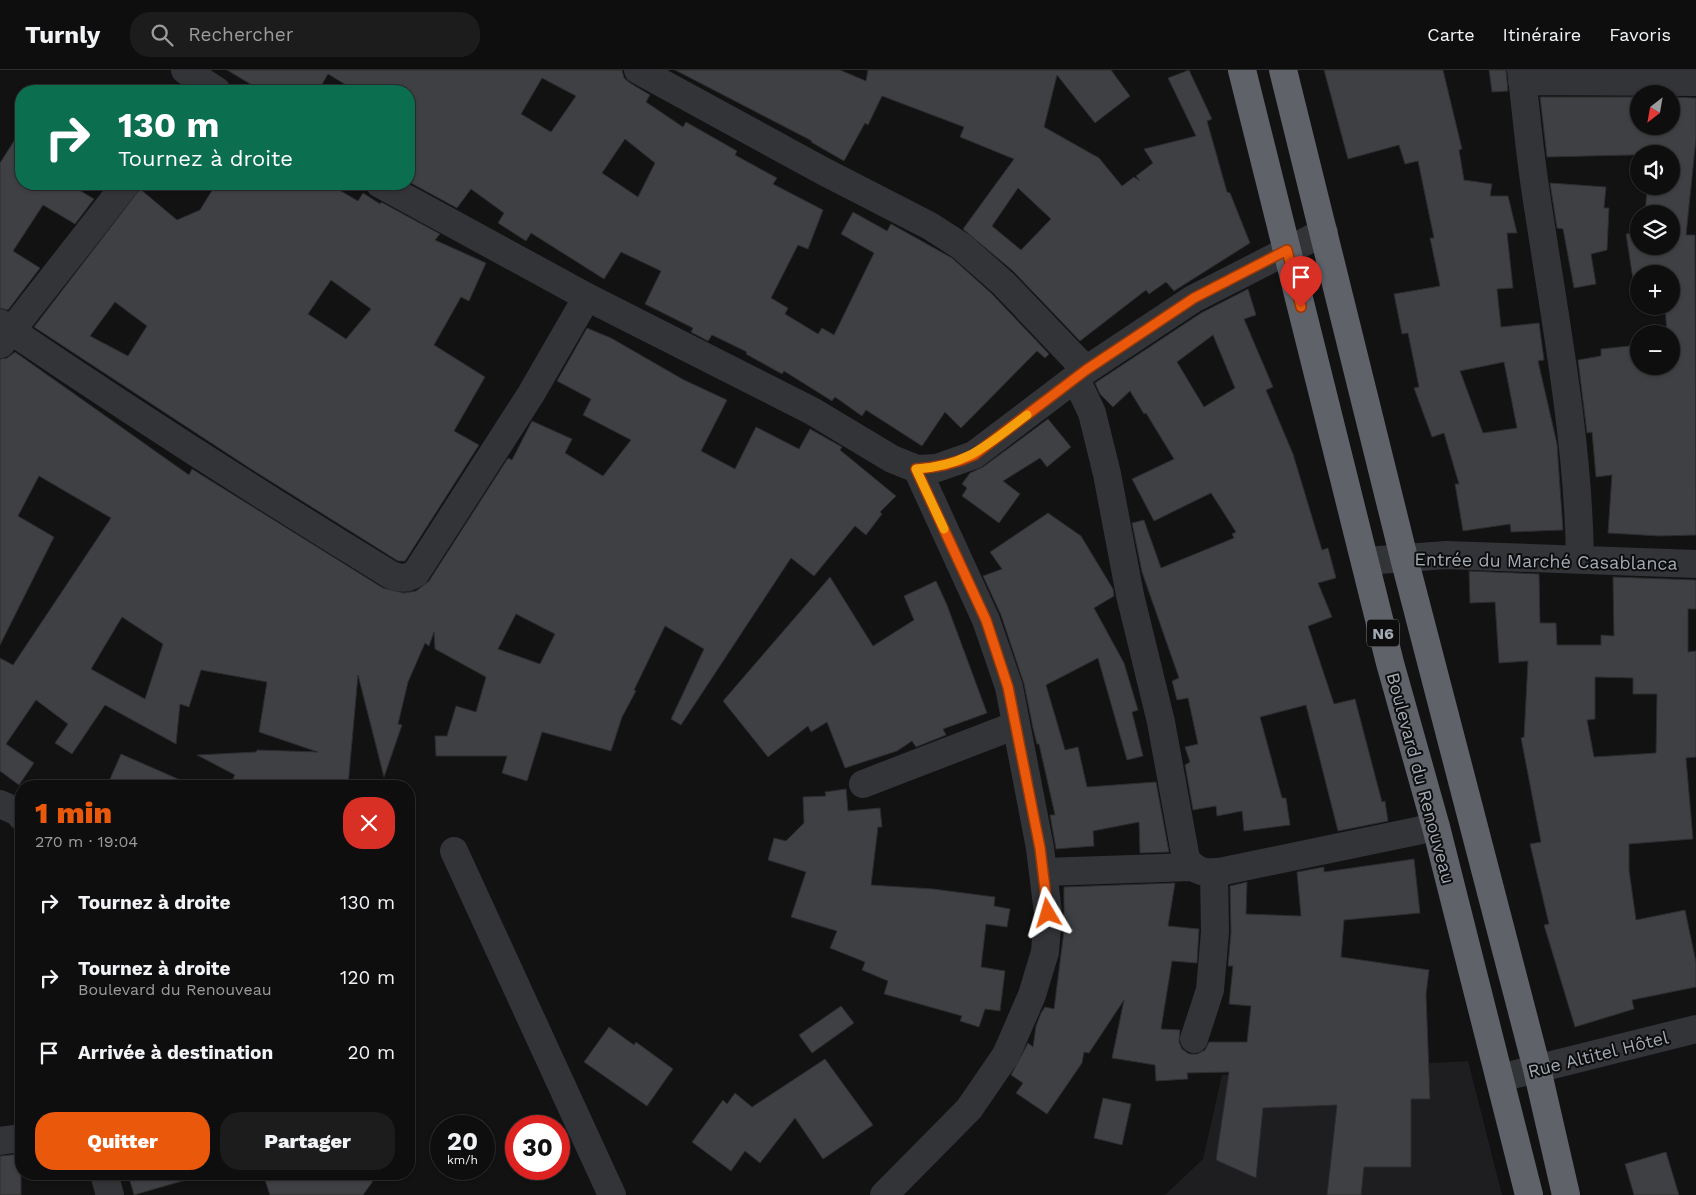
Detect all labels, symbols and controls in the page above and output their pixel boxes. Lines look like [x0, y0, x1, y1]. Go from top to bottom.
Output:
search box [130, 12, 480, 57]
text: Turnly [25, 21, 100, 49]
icon: search [148, 21, 176, 49]
text: Rechercher [188, 23, 293, 46]
text: Carte [1427, 24, 1475, 45]
text: Itinéraire [1503, 24, 1581, 45]
text: Favoris [1609, 24, 1671, 45]
north arrow [1630, 85, 1680, 135]
map controls [1630, 85, 1680, 375]
text: 130 m [118, 104, 219, 146]
icon: right [35, 105, 100, 170]
button: sound [1630, 145, 1680, 195]
text: Tournez à droite [118, 146, 293, 171]
button: layers [1630, 205, 1680, 255]
pin [1280, 256, 1322, 307]
icon: arrive [1287, 263, 1315, 291]
button: + [1630, 265, 1680, 315]
button: − [1630, 325, 1680, 375]
street label: Entrée du Marché Casablanca [1414, 548, 1678, 574]
road number: N6 [1367, 620, 1399, 646]
street label: Boulevard du Renouveau [1383, 670, 1459, 886]
text: 1 min [35, 795, 112, 830]
button: close [343, 797, 395, 849]
text: 270 m · 19:04 [35, 832, 138, 851]
position arrow [1021, 886, 1073, 938]
icon: right [35, 889, 63, 917]
text: Tournez à droite [78, 891, 230, 914]
text: 130 m [340, 891, 395, 914]
text: Tournez à droite [78, 957, 230, 980]
icon: right [35, 964, 63, 992]
text: 120 m [340, 966, 395, 989]
text: Boulevard du Renouveau [78, 980, 272, 999]
street label: Rue Altitel Hôtel [1526, 1026, 1671, 1082]
icon: arrive [35, 1039, 63, 1067]
text: Arrivée à destination [78, 1041, 273, 1064]
text: 20 m [348, 1041, 395, 1064]
button: Quitter [35, 1112, 210, 1170]
button: Partager [220, 1112, 395, 1170]
speed limit sign: 30 [505, 1115, 570, 1180]
text: 20 [447, 1127, 478, 1156]
text: km/h [447, 1153, 478, 1167]

